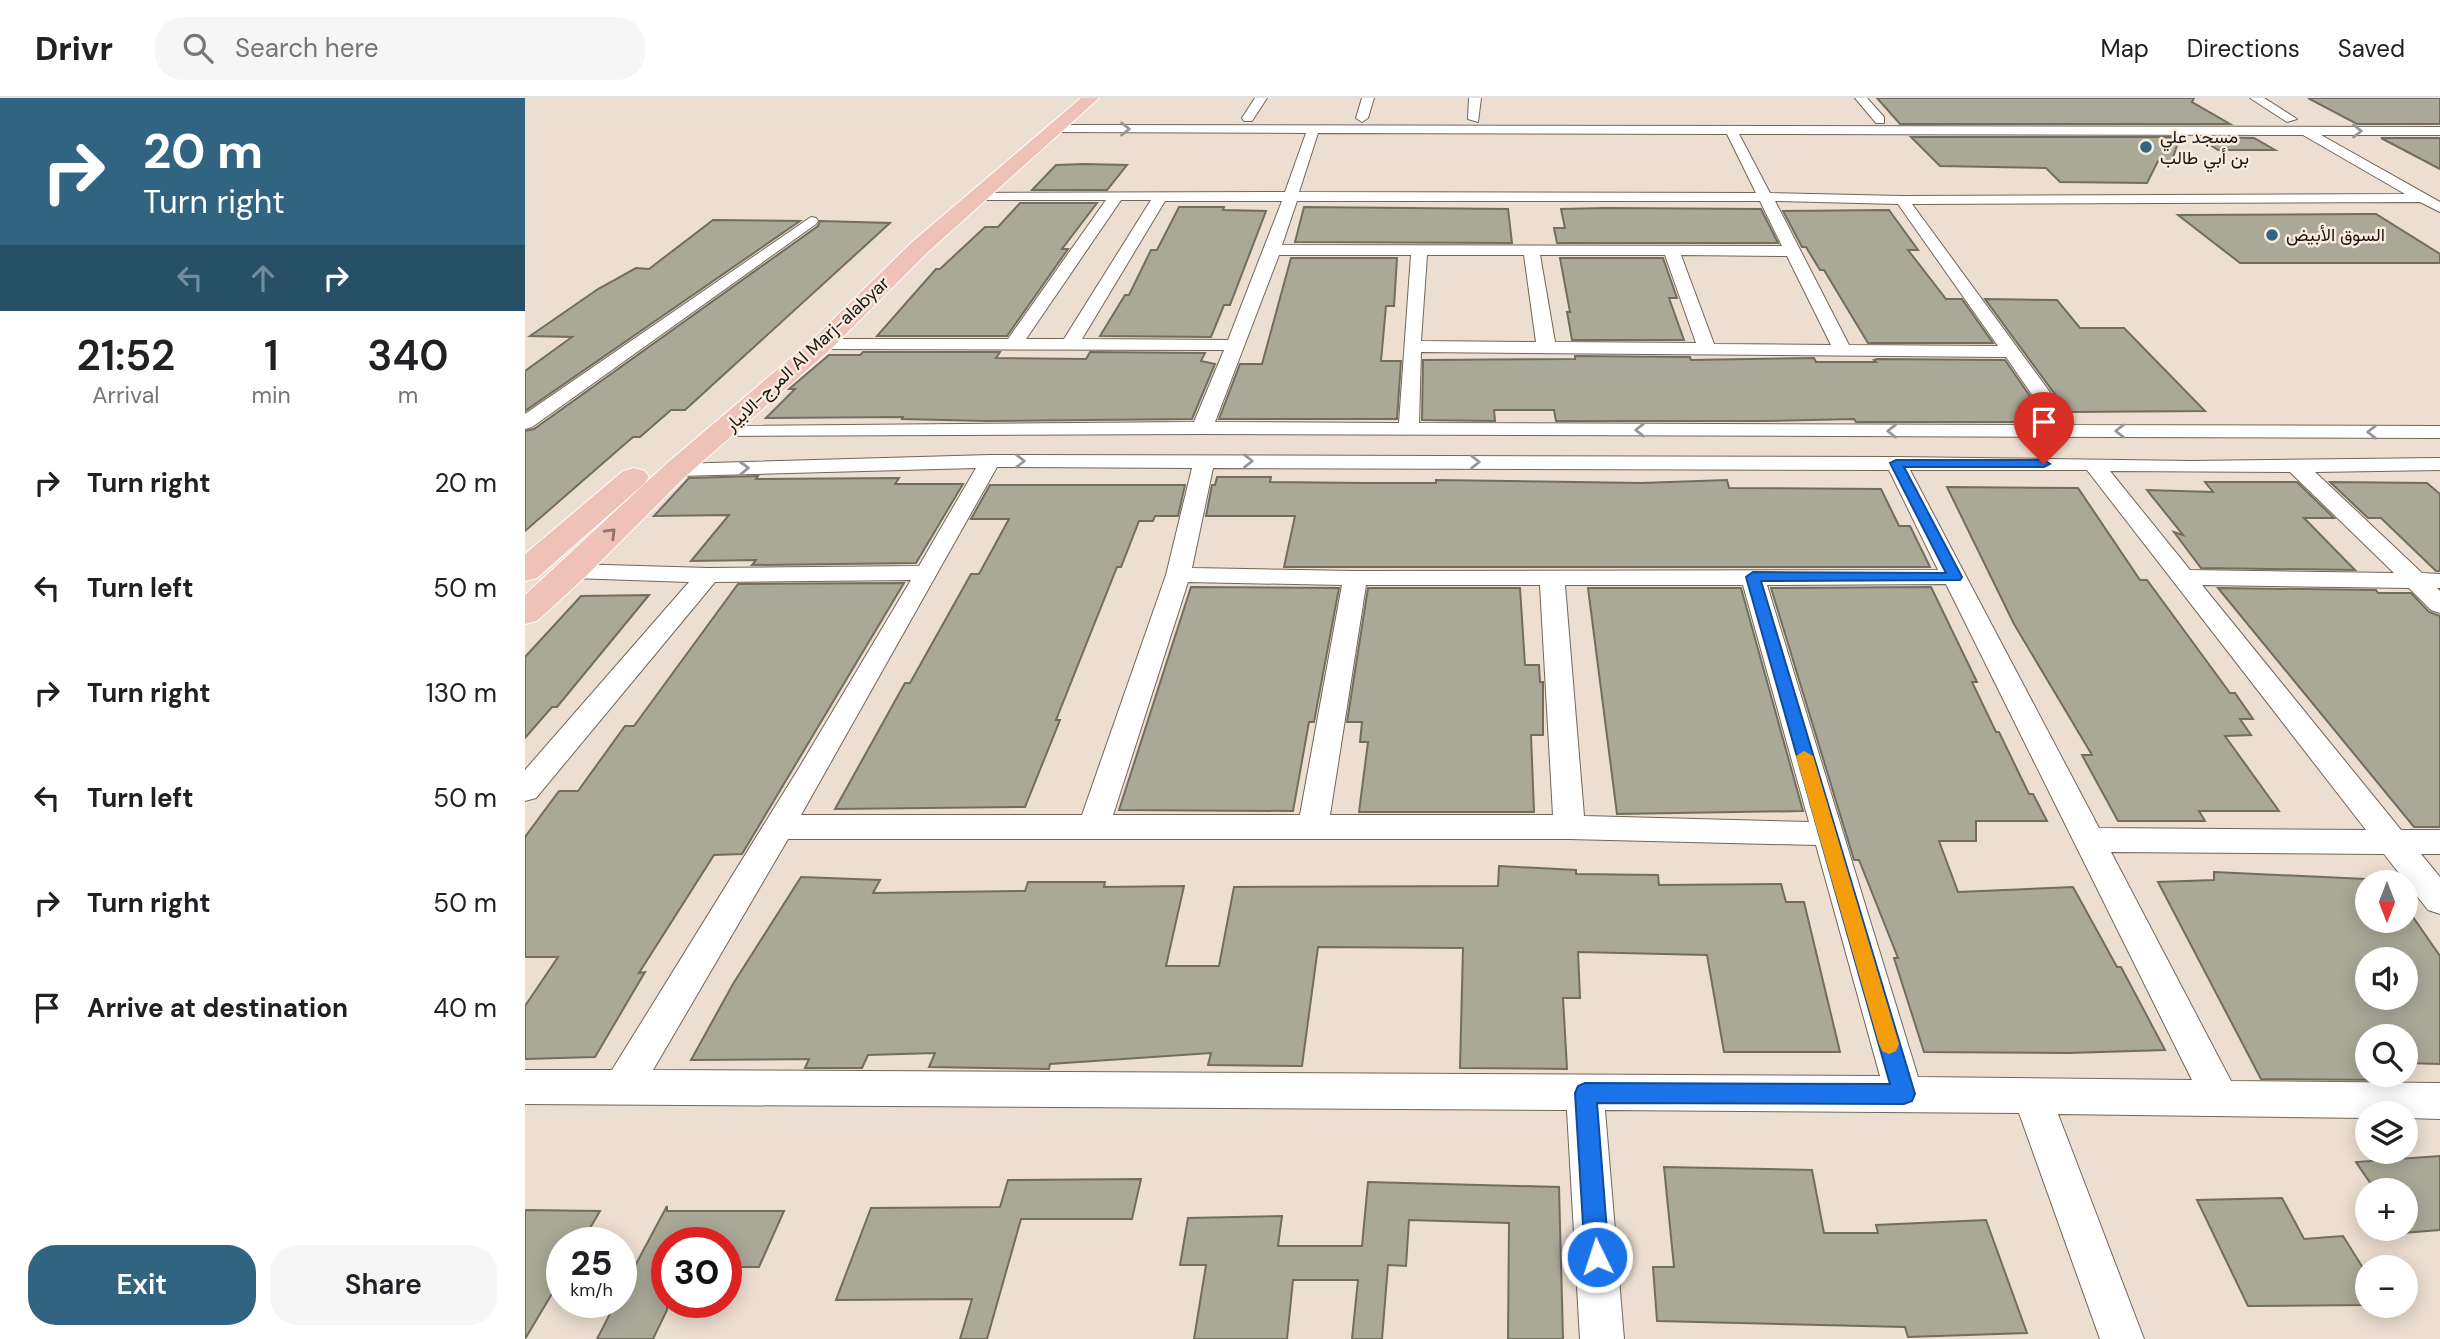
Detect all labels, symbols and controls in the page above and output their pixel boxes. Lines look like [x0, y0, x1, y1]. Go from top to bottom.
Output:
search box [155, 17, 645, 80]
text: Drivr [35, 27, 113, 70]
icon: search [179, 29, 217, 67]
text: Search here [235, 31, 378, 65]
text: Map [2101, 33, 2149, 64]
text: Directions [2187, 33, 2300, 64]
text: Saved [2338, 33, 2405, 64]
text: 20 m [143, 119, 263, 183]
one-way arrow [1120, 121, 1131, 137]
one-way arrow [2352, 123, 2363, 139]
place label: مسجد علي بن أبي طالب [2160, 125, 2249, 173]
icon: right [28, 126, 119, 217]
marker: مسجد علي بن أبي طالب [2138, 139, 2154, 155]
text: Turn right [143, 181, 285, 223]
place label: السوق الأبيض [2286, 223, 2385, 247]
marker: السوق الأبيض [2264, 227, 2280, 243]
icon: left [171, 259, 209, 297]
icon: ahead [244, 259, 282, 297]
icon: right [317, 259, 355, 297]
street label: المرج-الابيار Al Marj-alabyar [719, 271, 895, 437]
text: 21:52 [76, 328, 175, 383]
text: 1 [264, 328, 279, 383]
text: 340 [367, 328, 449, 383]
text: Arrival [92, 380, 159, 410]
text: min [252, 380, 291, 410]
text: m [398, 380, 418, 410]
pin [2014, 392, 2074, 464]
icon: arrive [2025, 403, 2063, 441]
one-way arrow [1635, 422, 1645, 438]
one-way arrow [1887, 423, 1897, 439]
one-way arrow [2114, 423, 2125, 439]
one-way arrow [2366, 424, 2377, 440]
one-way arrow [1016, 453, 1026, 469]
one-way arrow [1243, 453, 1254, 469]
one-way arrow [1471, 454, 1481, 470]
one-way arrow [739, 460, 750, 475]
icon: right [28, 464, 66, 502]
text: Turn right [87, 466, 211, 500]
text: 20 m [434, 466, 497, 500]
one-way arrow [603, 529, 616, 542]
icon: left [28, 569, 66, 607]
text: Turn left [87, 571, 194, 605]
text: 50 m [433, 571, 497, 605]
icon: right [28, 674, 66, 712]
text: Turn right [87, 676, 211, 710]
text: 130 m [426, 676, 497, 710]
icon: left [28, 779, 66, 817]
text: Turn left [87, 781, 194, 815]
text: 50 m [433, 781, 497, 815]
north arrow [2355, 870, 2419, 933]
map controls [2355, 870, 2418, 1318]
icon: right [28, 884, 66, 922]
text: Turn right [87, 886, 211, 920]
text: 50 m [433, 886, 497, 920]
button: sound [2355, 947, 2418, 1010]
icon: arrive [28, 989, 66, 1027]
text: Arrive at destination [87, 991, 348, 1025]
text: 40 m [433, 991, 497, 1025]
button: search [2355, 1024, 2418, 1087]
button: layers [2355, 1101, 2418, 1164]
button: + [2355, 1178, 2418, 1241]
position arrow [1560, 1220, 1634, 1294]
speed limit sign: 30 [651, 1227, 742, 1318]
text: 25 [571, 1240, 612, 1286]
button: Exit [28, 1245, 256, 1325]
button: Share [270, 1245, 497, 1325]
button: − [2355, 1255, 2418, 1318]
text: km/h [570, 1278, 613, 1302]

